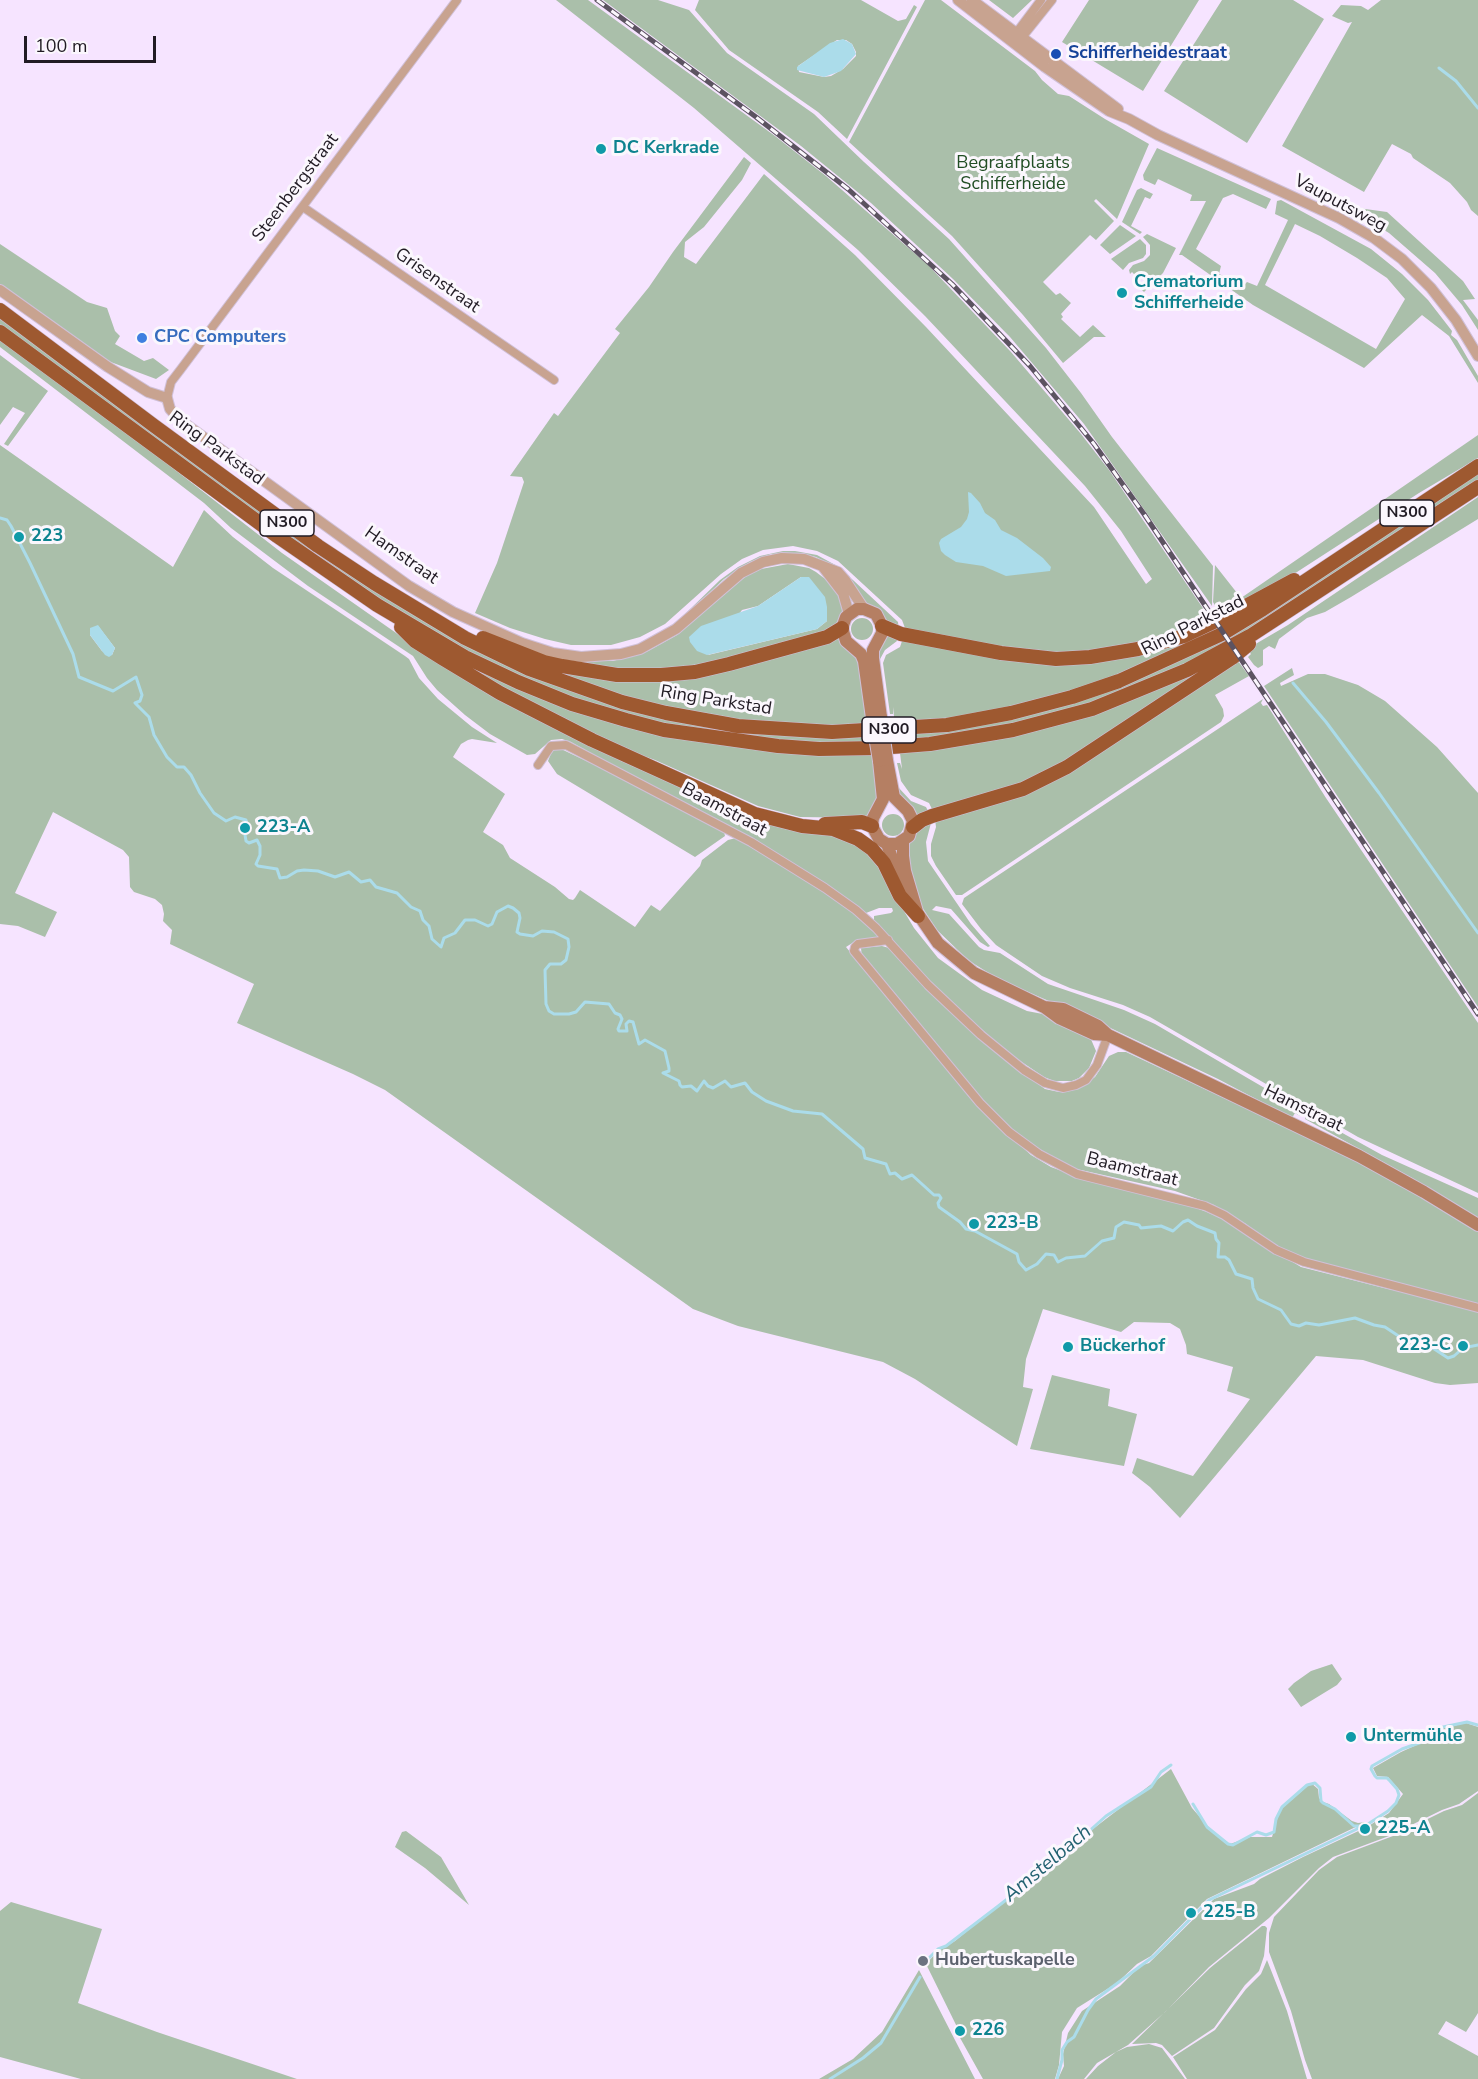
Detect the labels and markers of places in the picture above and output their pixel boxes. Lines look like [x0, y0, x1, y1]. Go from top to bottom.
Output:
place label: Schifferheidestraat [1068, 43, 1227, 65]
marker: Schifferheidestraat [1049, 47, 1063, 61]
place label: DC Kerkrade [613, 138, 719, 160]
marker: DC Kerkrade [594, 142, 608, 156]
place label: Crematorium Schifferheide [1134, 272, 1244, 314]
marker: Crematorium Schifferheide [1115, 286, 1129, 300]
place label: CPC Computers [154, 327, 286, 349]
marker: CPC Computers [135, 331, 149, 345]
place label: 223 [31, 526, 63, 548]
marker: 223 [12, 530, 26, 544]
place label: 223-A [257, 817, 310, 839]
marker: 223-A [238, 821, 252, 835]
place label: 223-B [986, 1213, 1039, 1235]
marker: 223-B [967, 1217, 981, 1231]
place label: 223-C [1399, 1335, 1451, 1357]
place label: Bückerhof [1080, 1336, 1165, 1358]
marker: 223-C [1456, 1339, 1470, 1353]
marker: Bückerhof [1061, 1340, 1075, 1354]
place label: Untermühle [1363, 1726, 1463, 1748]
marker: Untermühle [1344, 1730, 1358, 1744]
place label: 225-A [1377, 1818, 1430, 1840]
marker: 225-A [1358, 1822, 1372, 1836]
place label: 225-B [1203, 1902, 1256, 1924]
marker: 225-B [1184, 1906, 1198, 1920]
place label: Hubertuskapelle [935, 1950, 1075, 1972]
marker: Hubertuskapelle [916, 1954, 930, 1968]
place label: 226 [972, 2020, 1004, 2042]
marker: 226 [953, 2024, 967, 2038]

